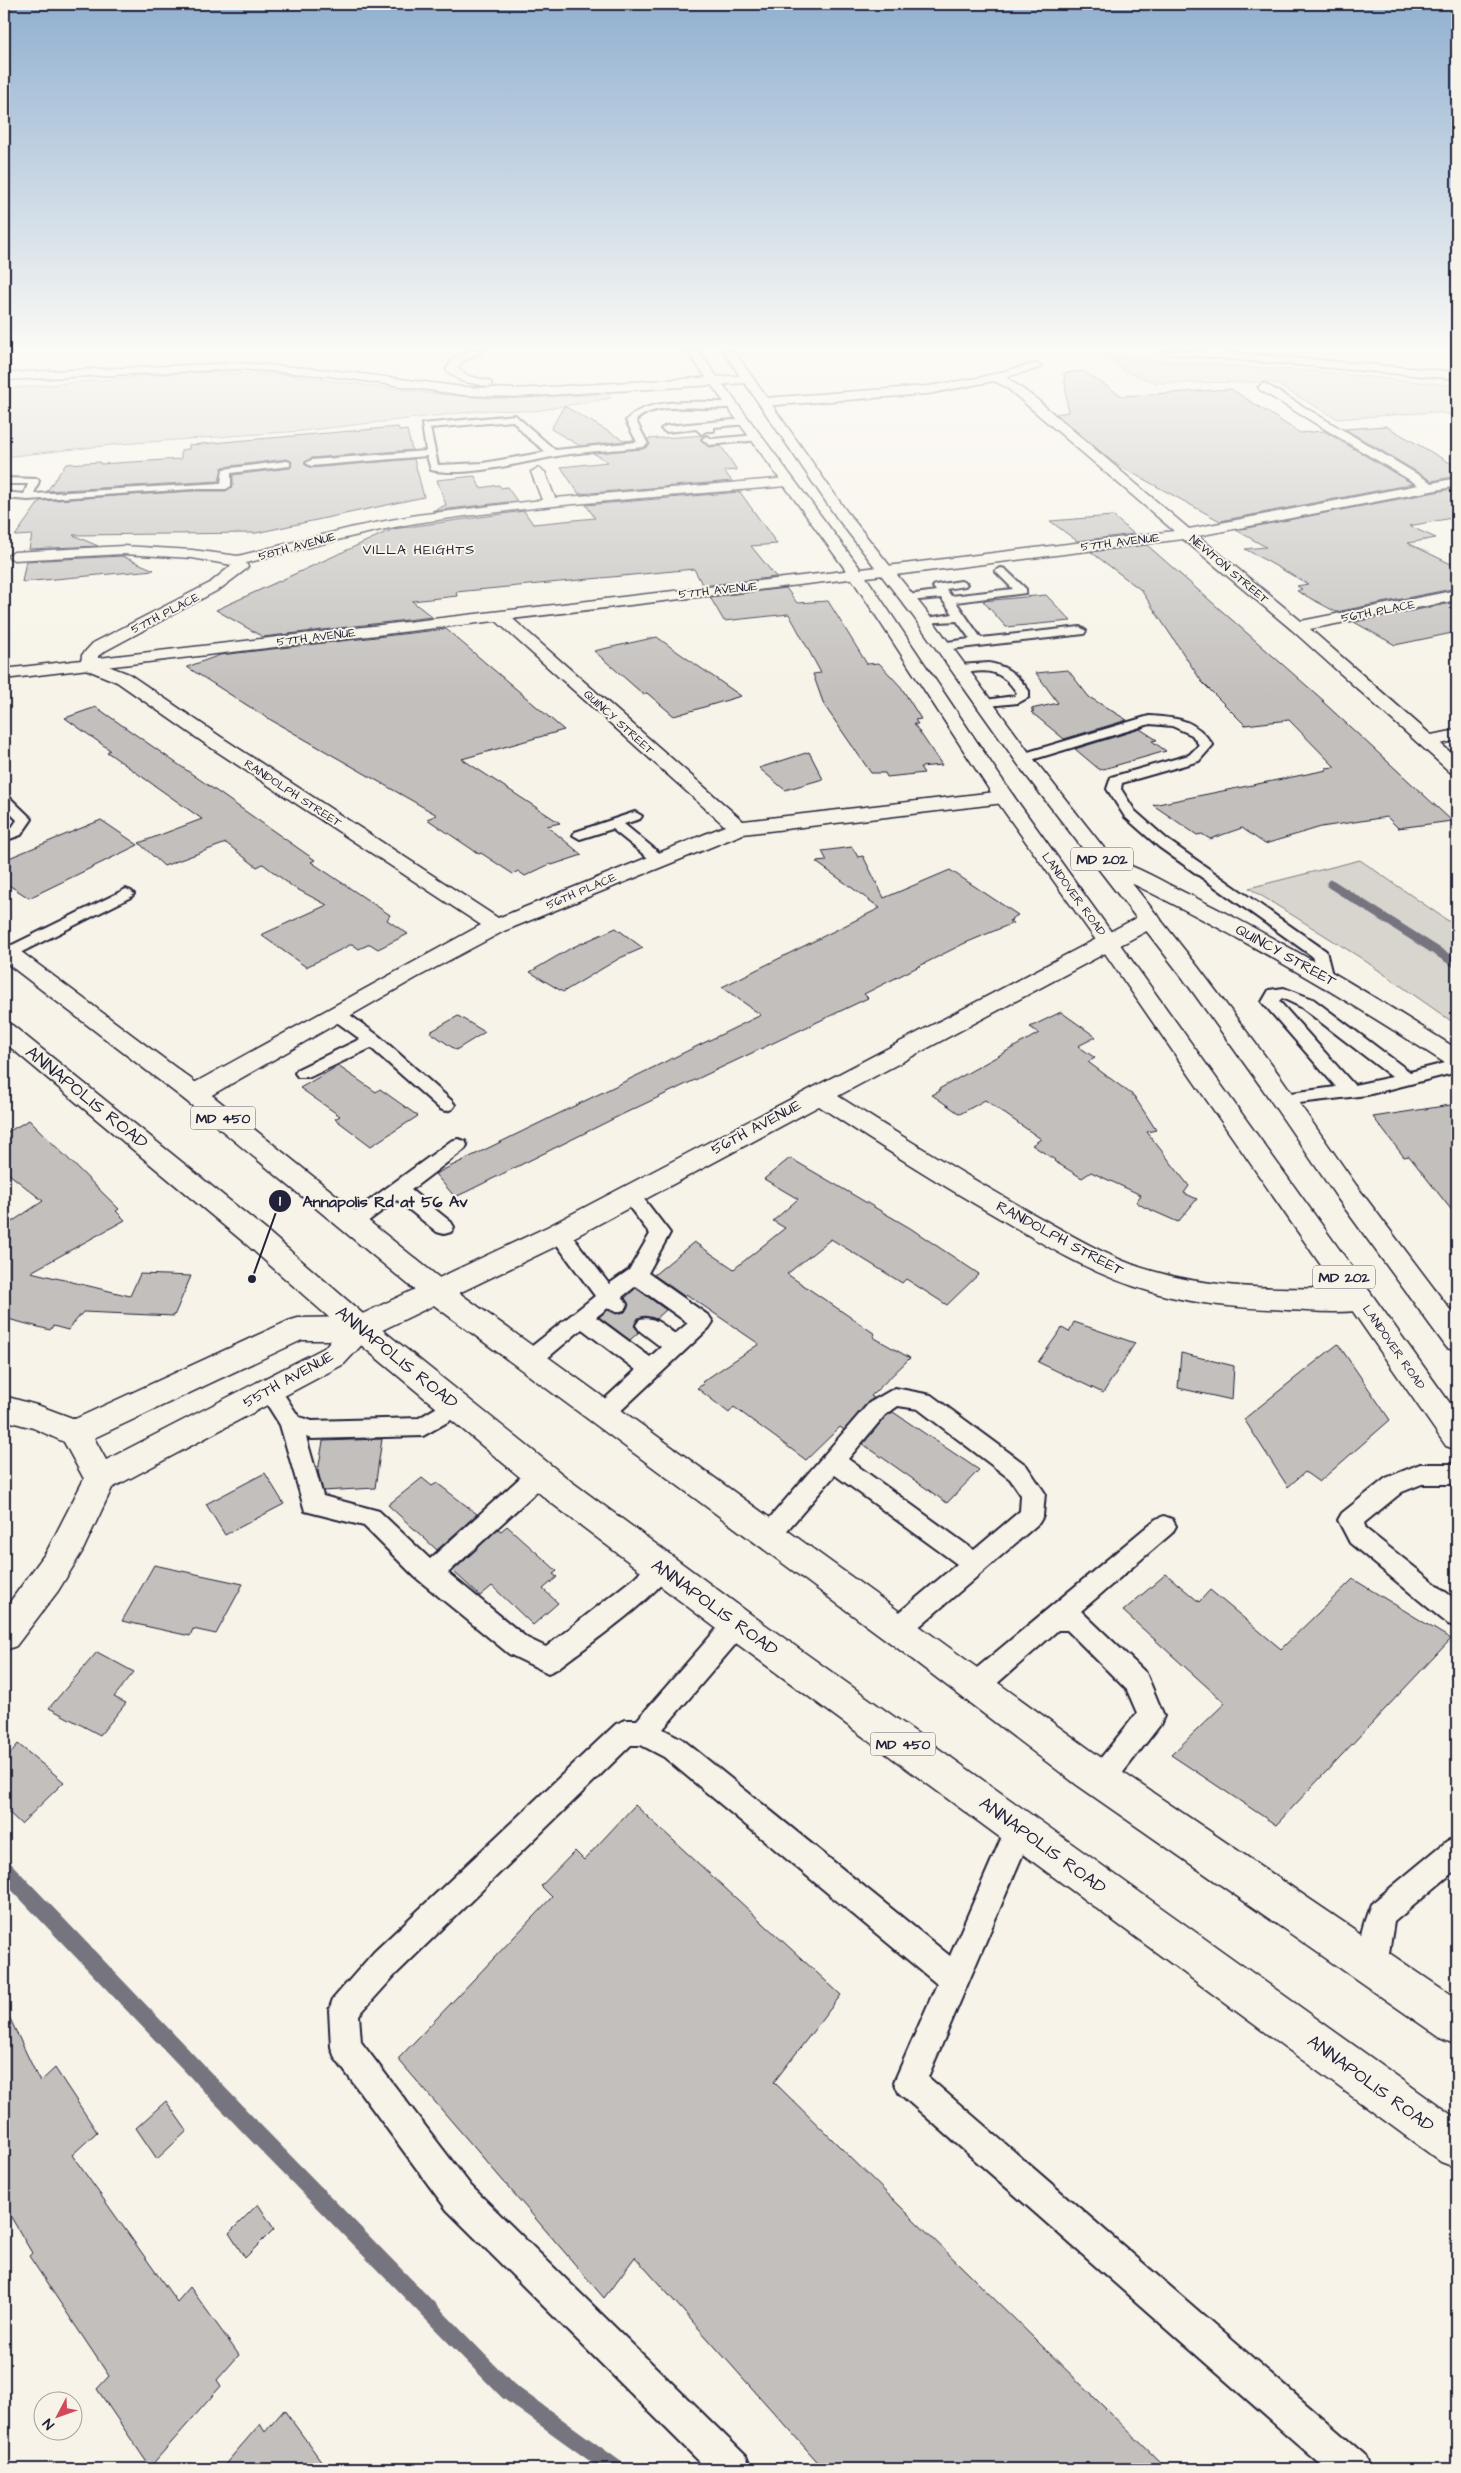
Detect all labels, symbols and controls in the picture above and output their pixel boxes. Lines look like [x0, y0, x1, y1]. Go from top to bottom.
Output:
street label: 58TH AVENUE [257, 528, 338, 565]
street label: 57TH AVENUE [1080, 529, 1160, 556]
street label: NEWTON STREET [1185, 531, 1273, 608]
district label: VILLA HEIGHTS [363, 540, 475, 560]
street label: 57TH AVENUE [678, 578, 758, 603]
street label: 57TH PLACE [128, 589, 202, 638]
street label: 56TH PLACE [1340, 596, 1416, 627]
street label: 57TH AVENUE [276, 624, 356, 651]
street label: QUINCY STREET [580, 686, 658, 759]
street label: RANDOLPH STREET [241, 756, 345, 832]
road number: MD 202 [1071, 848, 1133, 871]
street label: LANDOVER ROAD [1038, 849, 1110, 940]
street label: 56TH PLACE [543, 869, 619, 914]
street label: QUINCY STREET [1232, 919, 1340, 992]
street label: ANNAPOLIS ROAD [20, 1040, 154, 1155]
street label: 56TH AVENUE [708, 1095, 805, 1160]
road number: MD 450 [190, 1106, 256, 1130]
callout: Annapolis Rd at 56 Av [267, 1186, 478, 1217]
text: 1 [279, 1191, 281, 1212]
text: Annapolis Rd at 56 Av [302, 1191, 468, 1213]
street label: RANDOLPH STREET [992, 1196, 1128, 1281]
road number: MD 202 [1313, 1266, 1375, 1288]
street label: ANNAPOLIS ROAD [330, 1300, 464, 1415]
street label: LANDOVER ROAD [1358, 1302, 1429, 1393]
street label: 55TH AVENUE [239, 1346, 337, 1413]
street label: ANNAPOLIS ROAD [646, 1553, 783, 1662]
road number: MD 450 [870, 1732, 936, 1756]
street label: ANNAPOLIS ROAD [974, 1791, 1111, 1900]
street label: ANNAPOLIS ROAD [1302, 2029, 1439, 2138]
north arrow [32, 2390, 82, 2440]
text: N [38, 2414, 59, 2434]

